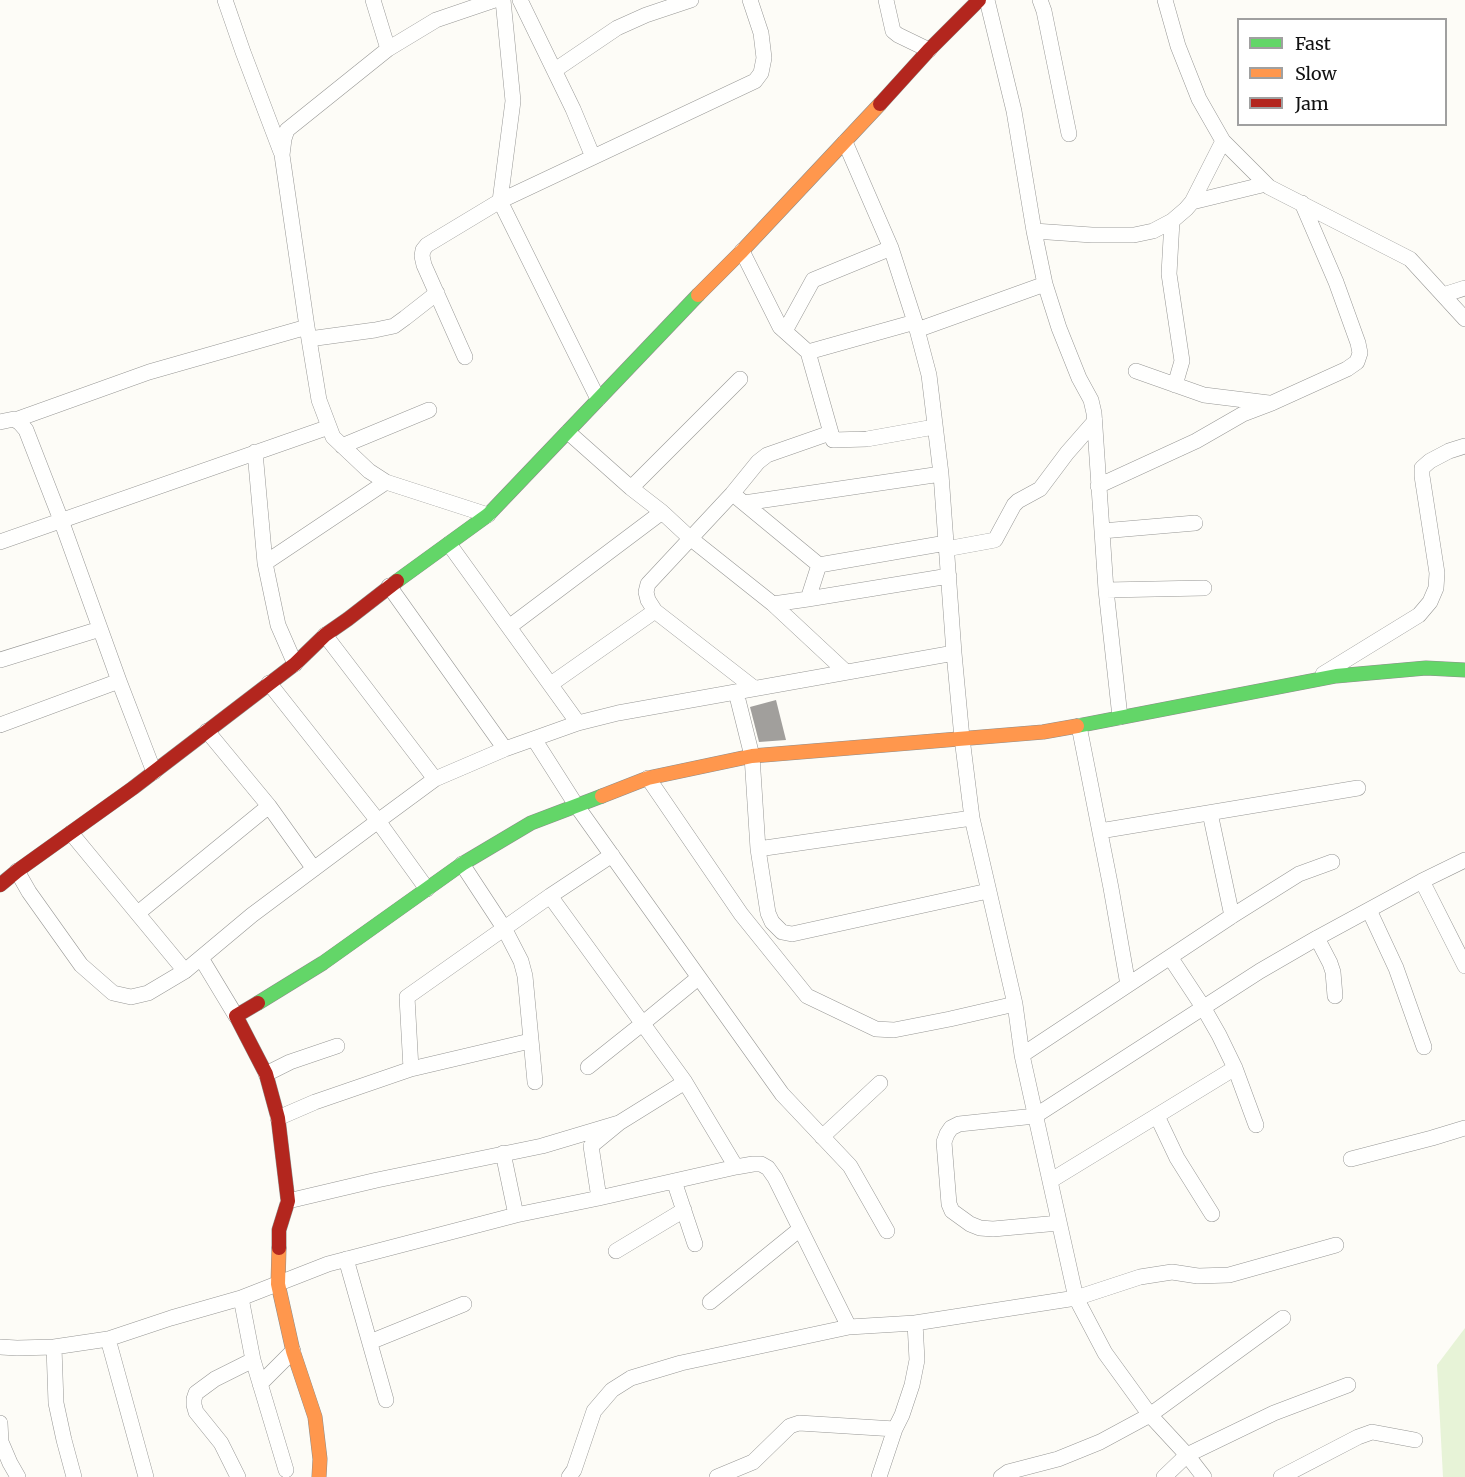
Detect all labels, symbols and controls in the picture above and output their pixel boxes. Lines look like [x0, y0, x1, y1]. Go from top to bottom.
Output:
legend [1237, 18, 1447, 126]
text: Fast [1295, 32, 1331, 55]
text: Slow [1295, 62, 1337, 85]
text: Jam [1295, 92, 1329, 115]

